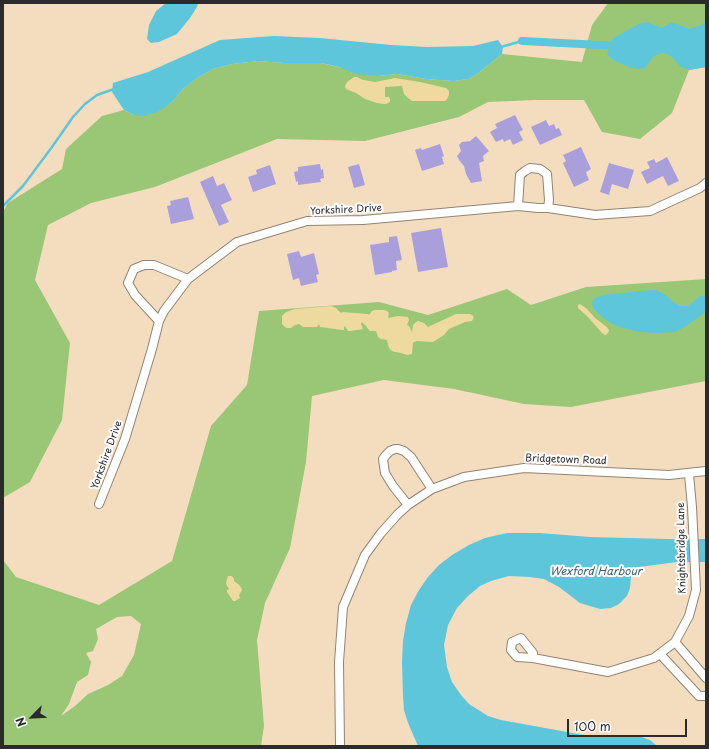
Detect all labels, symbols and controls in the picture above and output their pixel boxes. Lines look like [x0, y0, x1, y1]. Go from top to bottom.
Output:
street label: Yorkshire Drive [310, 202, 382, 218]
street label: Yorkshire Drive [89, 419, 125, 491]
street label: Bridgetown Road [525, 453, 607, 467]
street label: Knightsbridge Lane [675, 502, 689, 594]
water label: Wexford Harbour [550, 565, 642, 579]
north arrow [12, 697, 52, 737]
scale bar [569, 711, 689, 737]
text: N [11, 715, 30, 730]
text: 100 m [574, 717, 611, 735]

